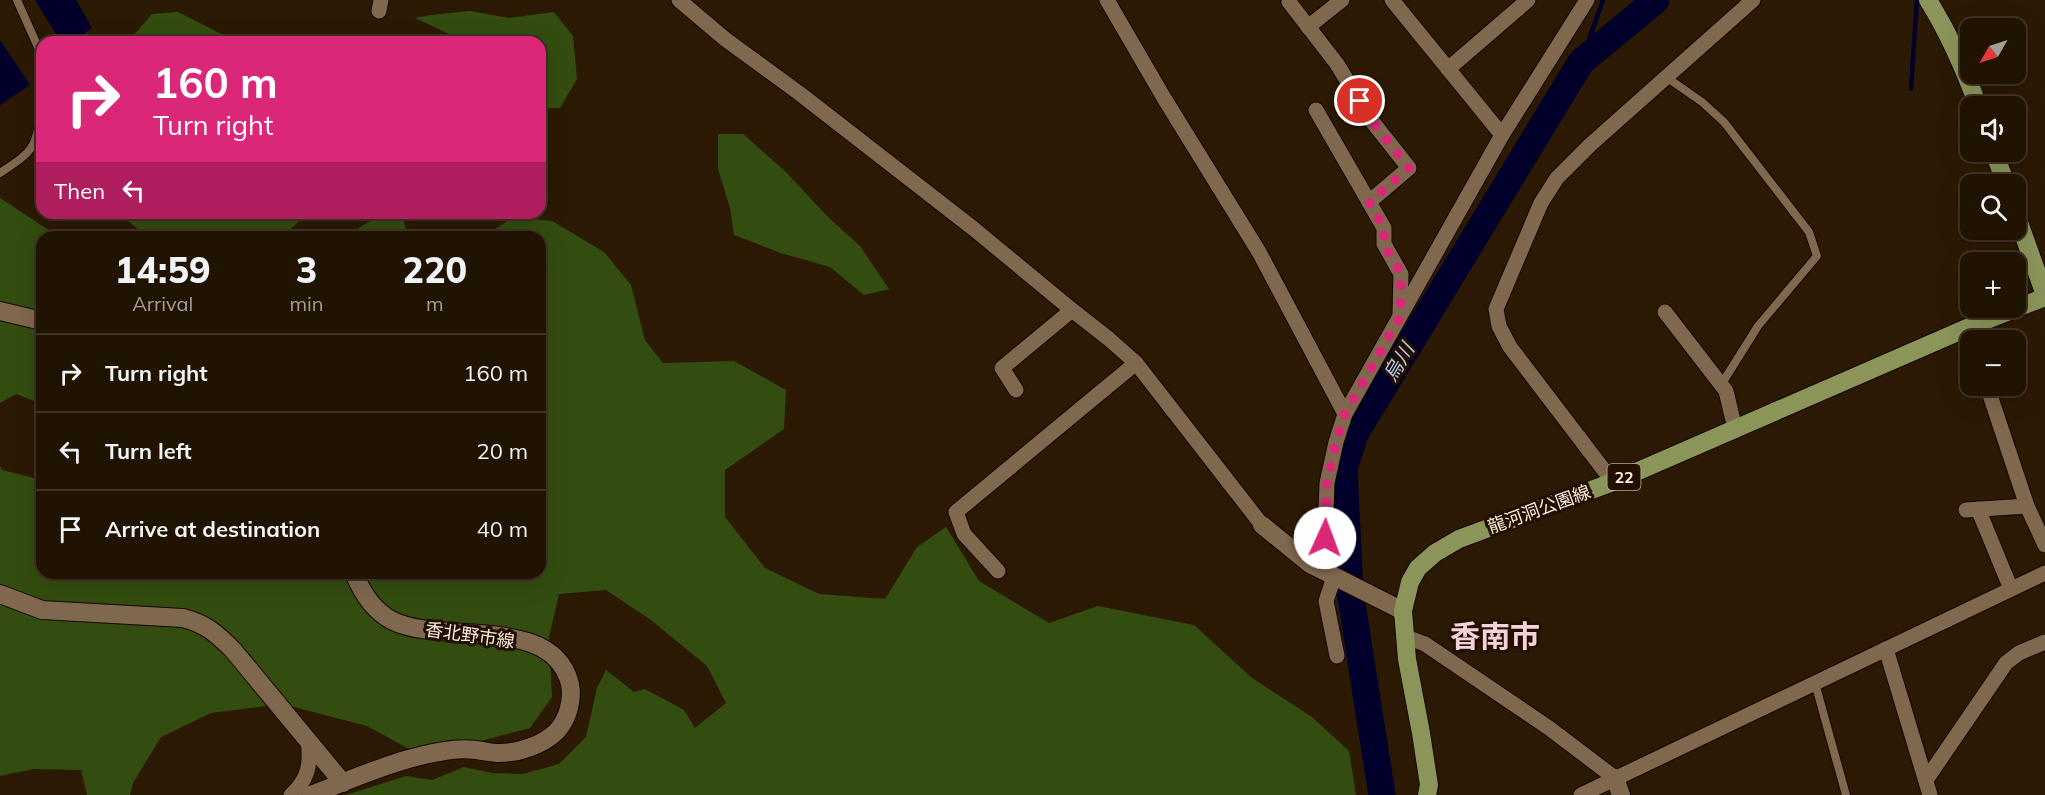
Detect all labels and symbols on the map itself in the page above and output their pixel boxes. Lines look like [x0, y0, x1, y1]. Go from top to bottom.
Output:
north arrow [1960, 18, 2026, 84]
pin [1334, 75, 1385, 126]
water label: 烏川 [1377, 337, 1420, 386]
road number: 22 [1608, 464, 1640, 490]
street label: 龍河洞公園線 [1484, 480, 1594, 538]
position arrow [1293, 506, 1357, 570]
street label: 香北野市線 [424, 617, 516, 653]
district label: 香南市 [1450, 617, 1540, 655]

